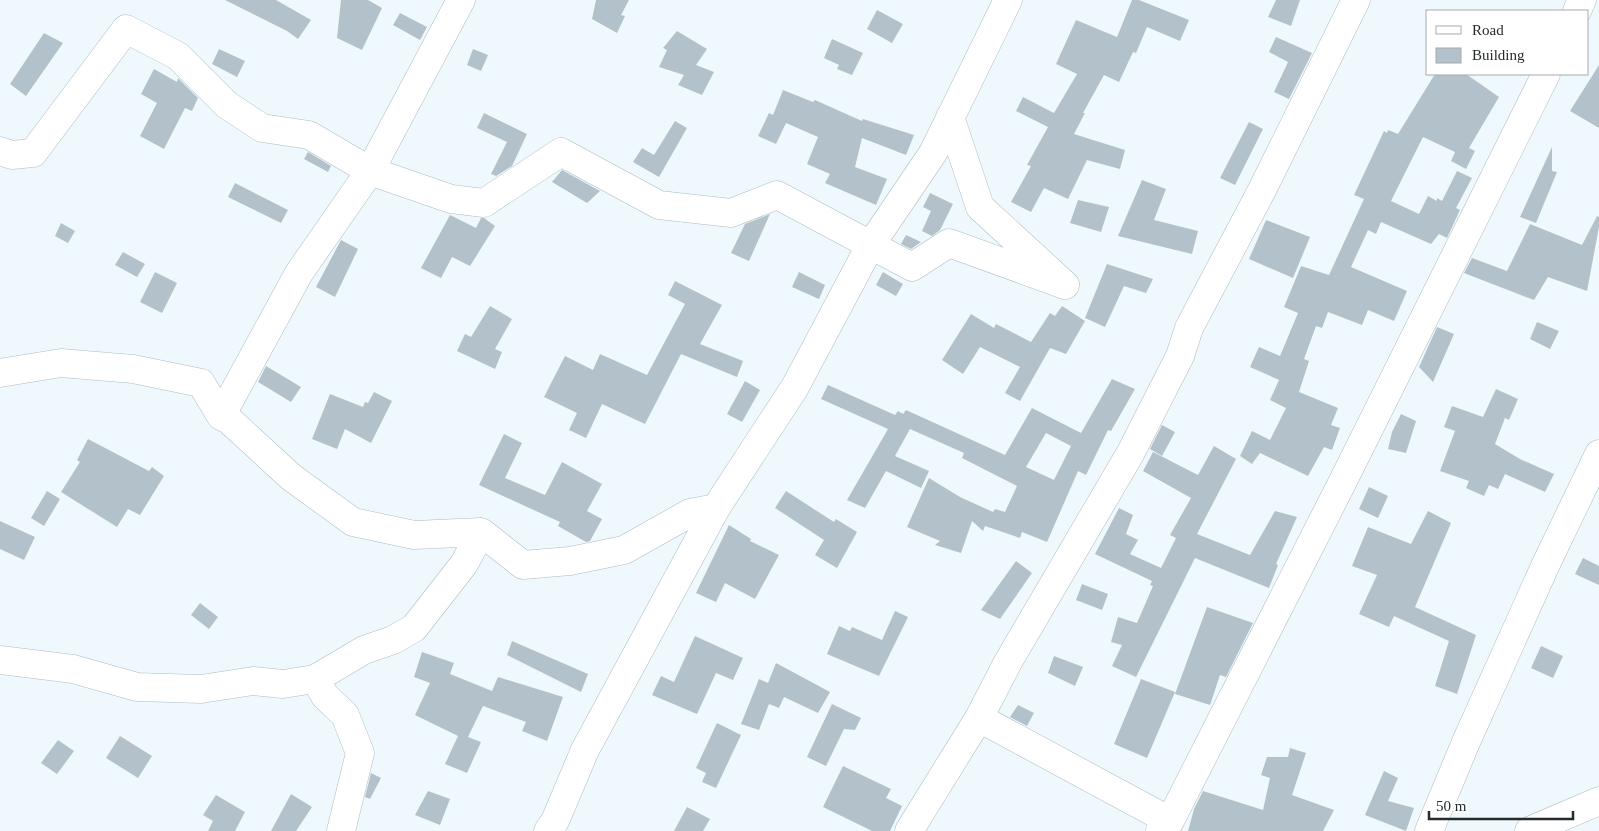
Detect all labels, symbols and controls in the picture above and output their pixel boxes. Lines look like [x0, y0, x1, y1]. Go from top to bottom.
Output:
legend [1426, 10, 1589, 75]
text: Road [1472, 22, 1504, 38]
text: Building [1472, 47, 1525, 63]
scale bar [1429, 788, 1573, 820]
text: 50 m [1436, 798, 1467, 814]

